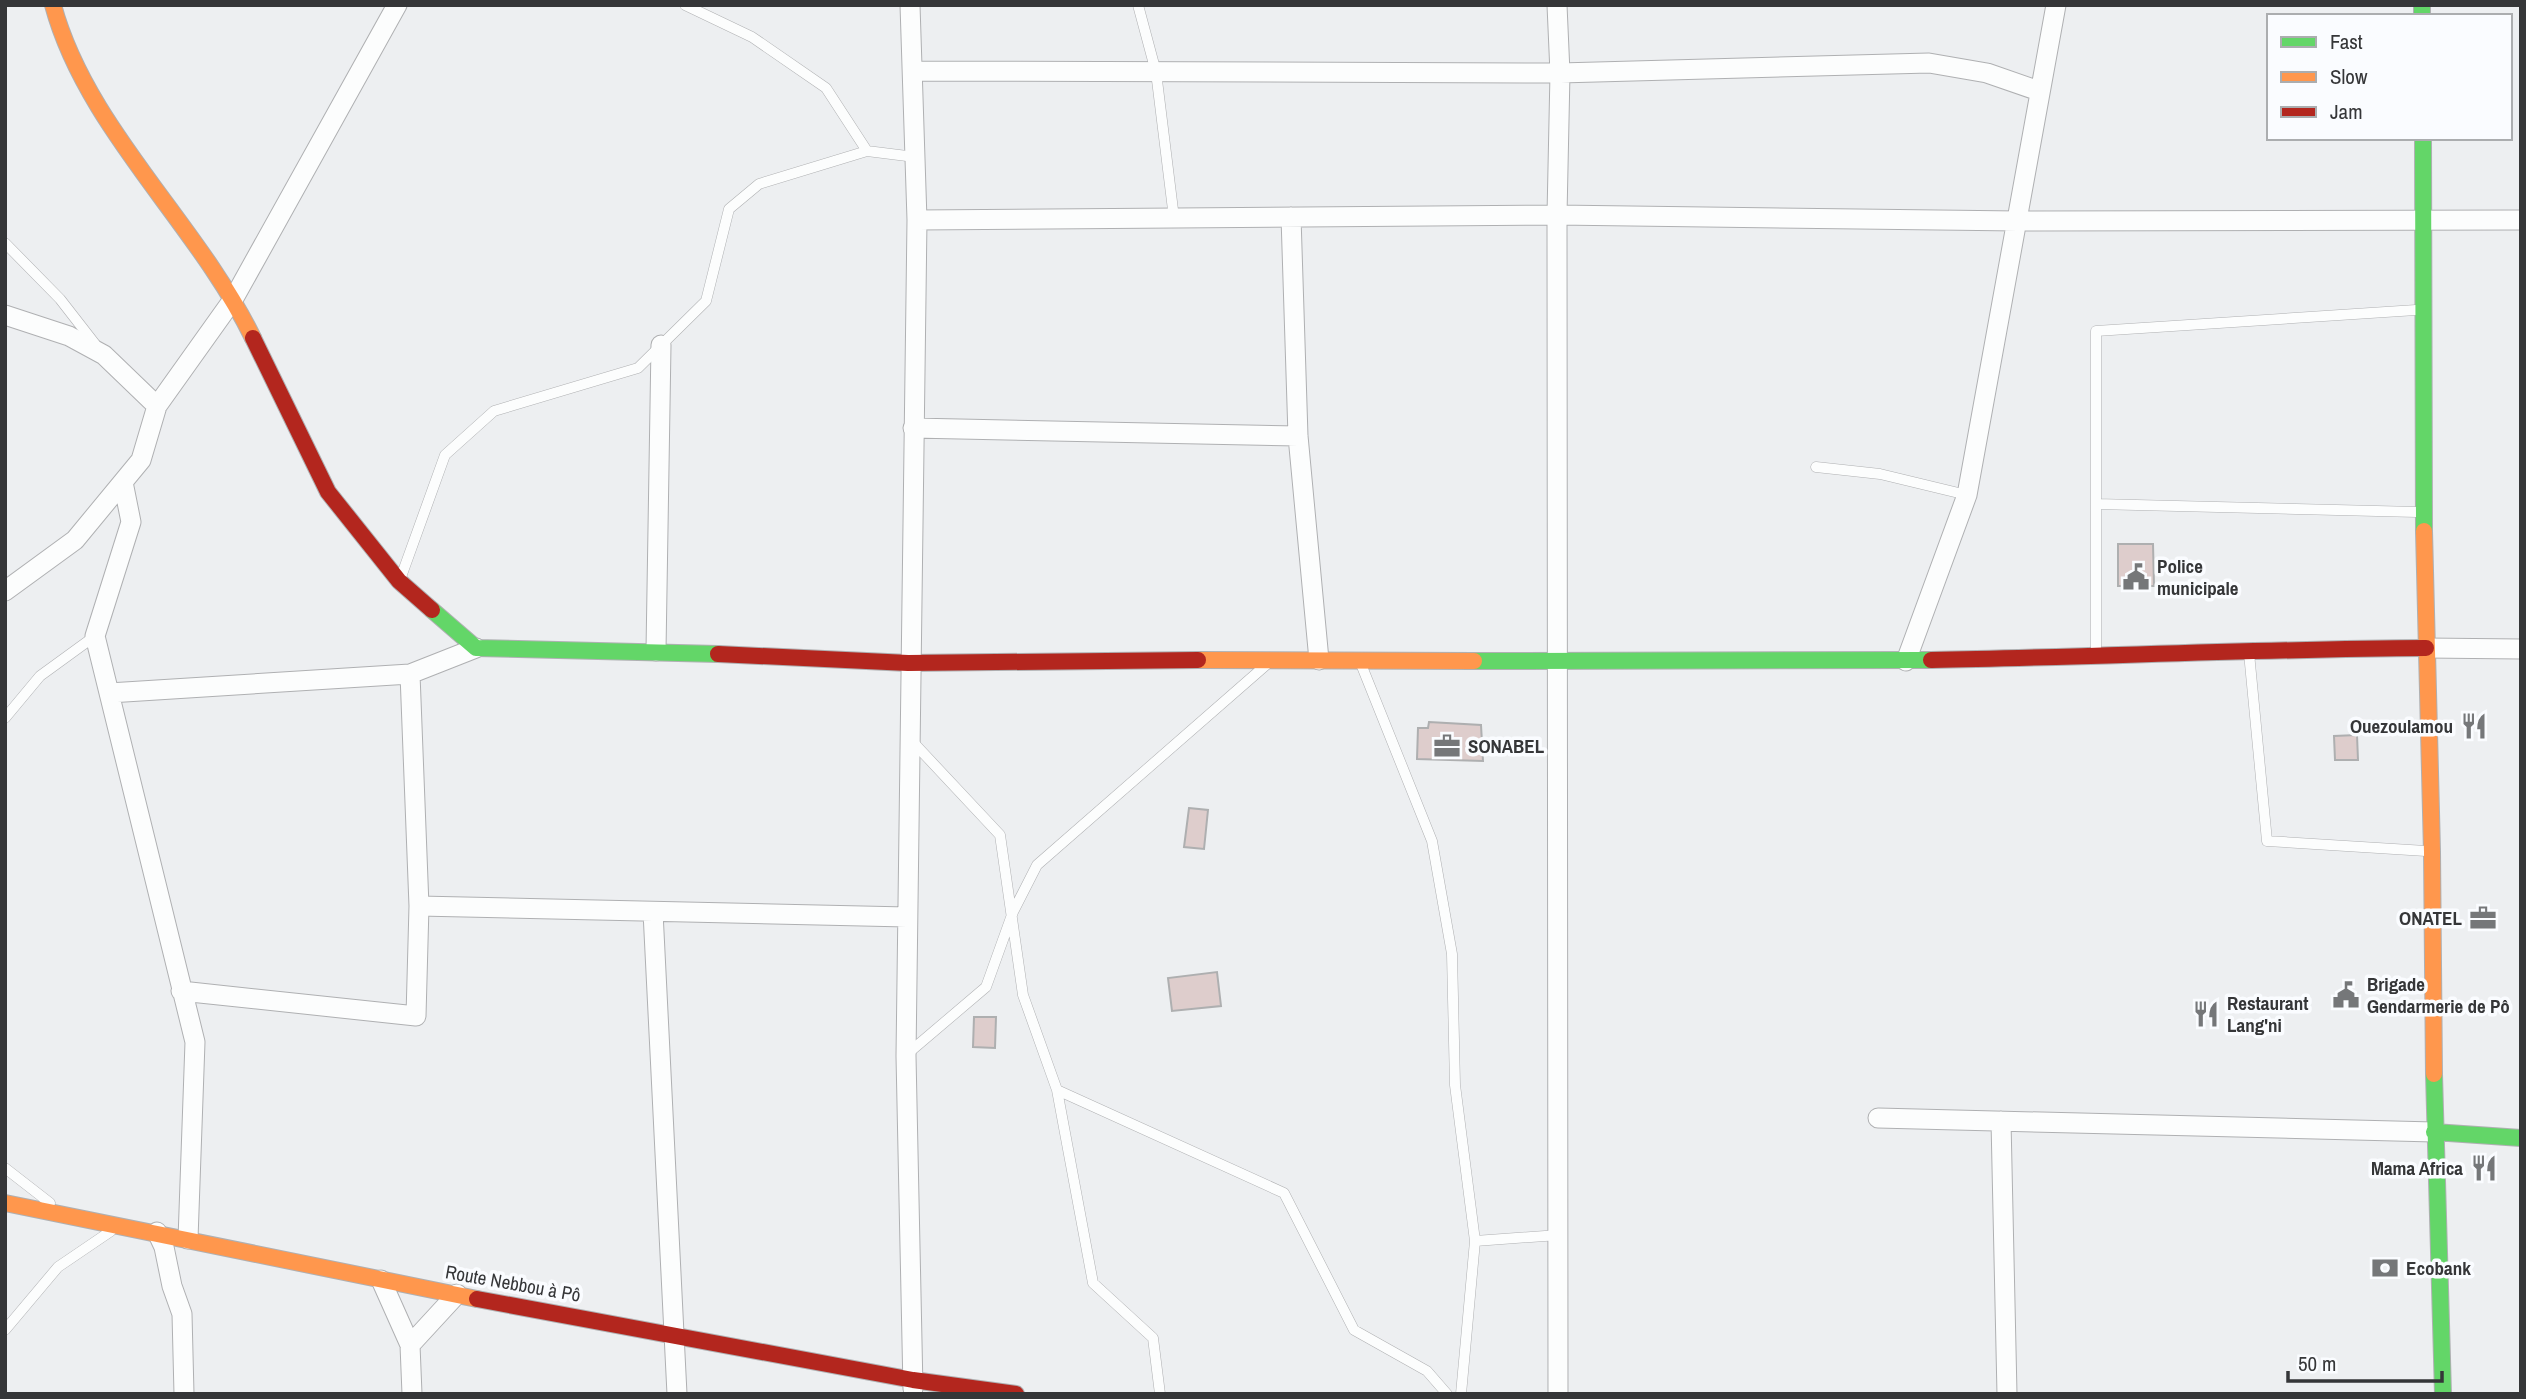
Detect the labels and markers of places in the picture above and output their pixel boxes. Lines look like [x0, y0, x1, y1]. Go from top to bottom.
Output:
place label: Police municipale [2157, 553, 2239, 601]
public building icon: Police municipale [2121, 562, 2151, 592]
restaurant icon: Ouezoulamou [2459, 711, 2489, 741]
place label: Ouezoulamou [2350, 713, 2453, 739]
office icon: SONABEL [1432, 731, 1462, 761]
place label: SONABEL [1468, 733, 1545, 759]
office icon: ONATEL [2468, 903, 2498, 933]
place label: ONATEL [2399, 905, 2462, 931]
place label: Brigade Gendarmerie de Pô [2367, 971, 2510, 1019]
public building icon: Brigade Gendarmerie de Pô [2331, 980, 2361, 1010]
place label: Restaurant Lang'ni [2227, 990, 2308, 1038]
restaurant icon: Restaurant Lang'ni [2191, 999, 2221, 1029]
restaurant icon: Mama Africa [2469, 1153, 2499, 1183]
place label: Mama Africa [2371, 1155, 2463, 1181]
bank icon: Ecobank [2370, 1253, 2400, 1283]
place label: Ecobank [2406, 1255, 2471, 1281]

